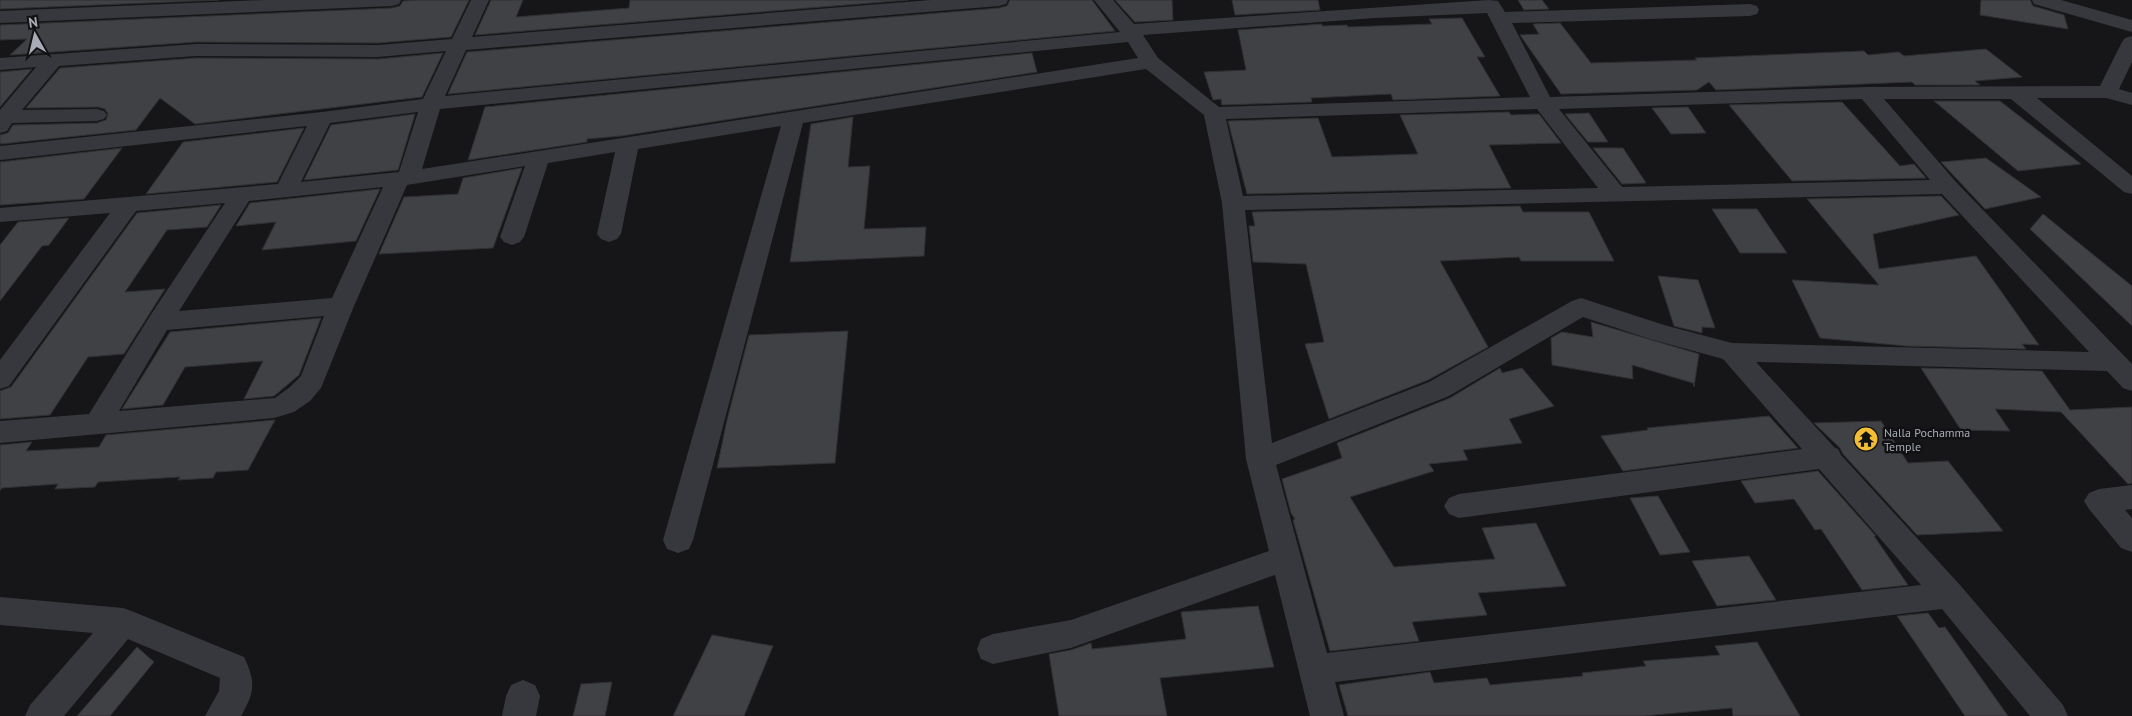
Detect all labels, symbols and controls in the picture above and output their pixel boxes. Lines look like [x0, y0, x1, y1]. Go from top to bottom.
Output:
north arrow [10, 10, 60, 60]
text: N [27, 13, 39, 32]
place label: Nalla Pochamma Temple [1884, 425, 1970, 454]
temple icon: Nalla Pochamma Temple [1853, 426, 1879, 452]

